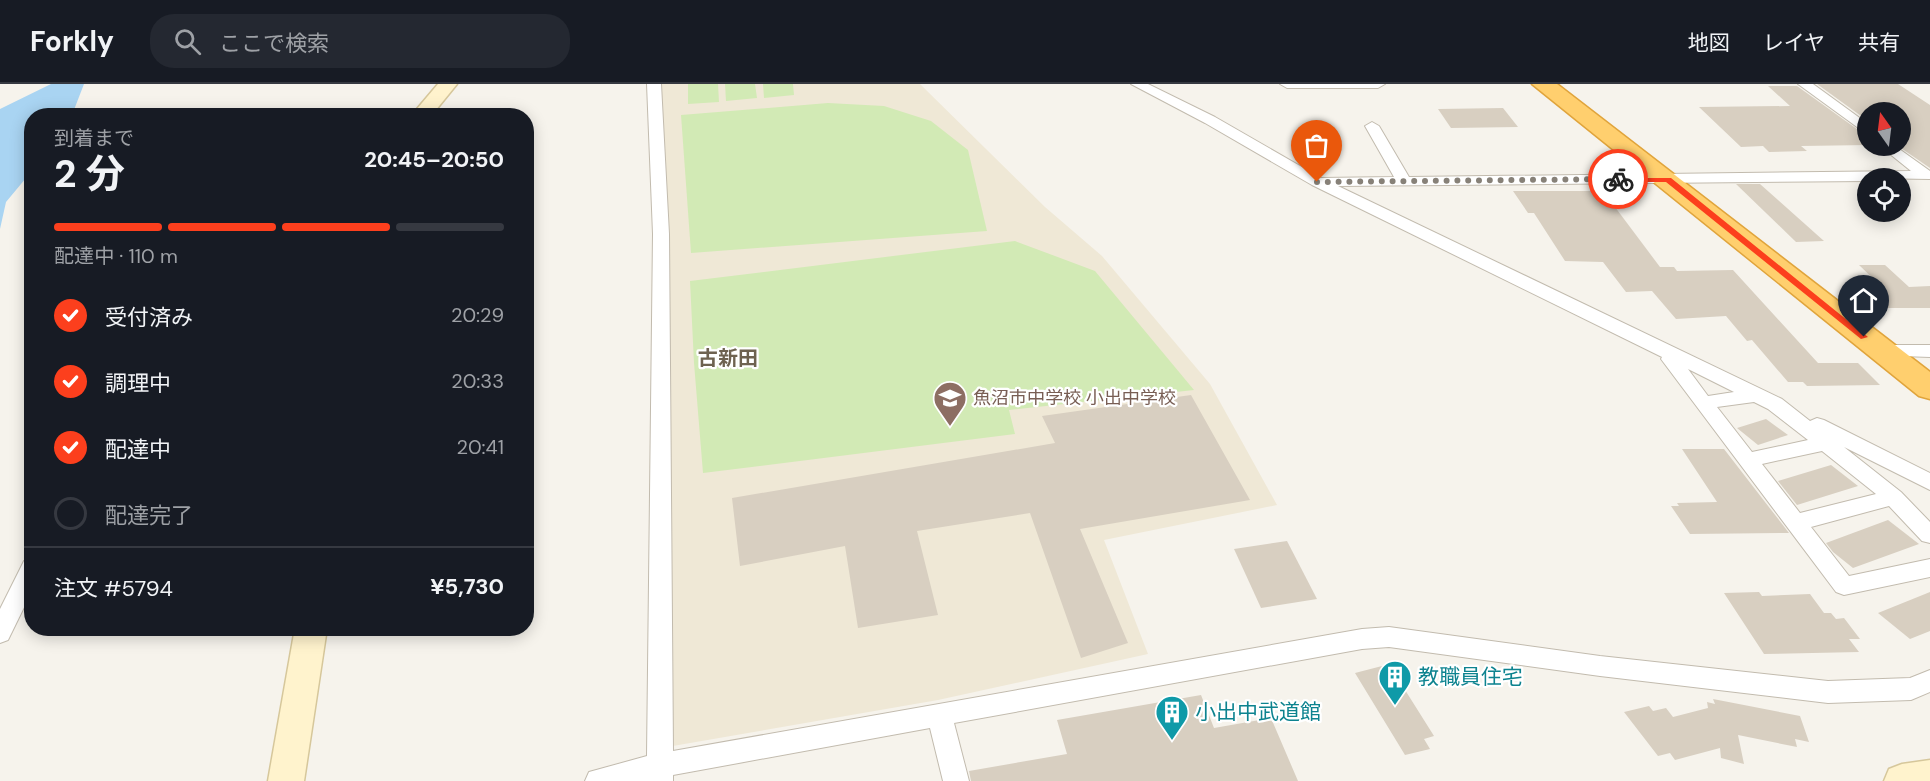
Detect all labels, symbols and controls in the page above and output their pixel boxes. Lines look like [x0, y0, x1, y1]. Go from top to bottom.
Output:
search box [150, 14, 570, 68]
text: Forkly [30, 23, 114, 60]
icon: search [171, 25, 204, 58]
text: ここで検索 [219, 29, 329, 58]
text: 地図 [1688, 29, 1730, 57]
text: レイヤ [1763, 29, 1825, 57]
text: 共有 [1858, 29, 1900, 57]
north arrow [1857, 102, 1911, 156]
map controls [1857, 102, 1911, 222]
pin [1291, 120, 1342, 182]
text: 到着まで [54, 125, 134, 151]
icon: bag [1300, 129, 1333, 162]
text: 20:45–20:50 [364, 145, 504, 174]
text: 2 分 [54, 148, 125, 199]
courier [1588, 149, 1648, 209]
icon: bike [1602, 163, 1635, 196]
button: locate [1857, 168, 1911, 222]
text: 配達中 · 110 m [54, 243, 178, 269]
pin [1838, 275, 1889, 337]
icon: home [1847, 284, 1880, 317]
icon: check [54, 299, 87, 332]
text: 20:29 [451, 302, 504, 328]
text: 受付済み [105, 303, 193, 332]
district label: 古新田 [698, 345, 758, 371]
icon: check [54, 365, 87, 398]
text: 20:33 [451, 368, 504, 394]
text: 調理中 [105, 369, 171, 398]
school or university icon: 魚沼市中学校 小出中学校 [932, 380, 968, 427]
place label: 魚沼市中学校 小出中学校 [973, 386, 1176, 410]
icon: check [54, 431, 87, 464]
text: 20:41 [457, 434, 504, 460]
text: 配達中 [105, 435, 171, 464]
text: 配達完了 [105, 501, 193, 530]
text: ¥5,730 [430, 572, 504, 601]
text: 注文 #5794 [54, 574, 173, 603]
building icon: 教職員住宅 [1377, 659, 1413, 706]
place label: 教職員住宅 [1418, 663, 1523, 691]
building icon: 小出中武道館 [1154, 694, 1190, 741]
place label: 小出中武道館 [1195, 698, 1321, 726]

